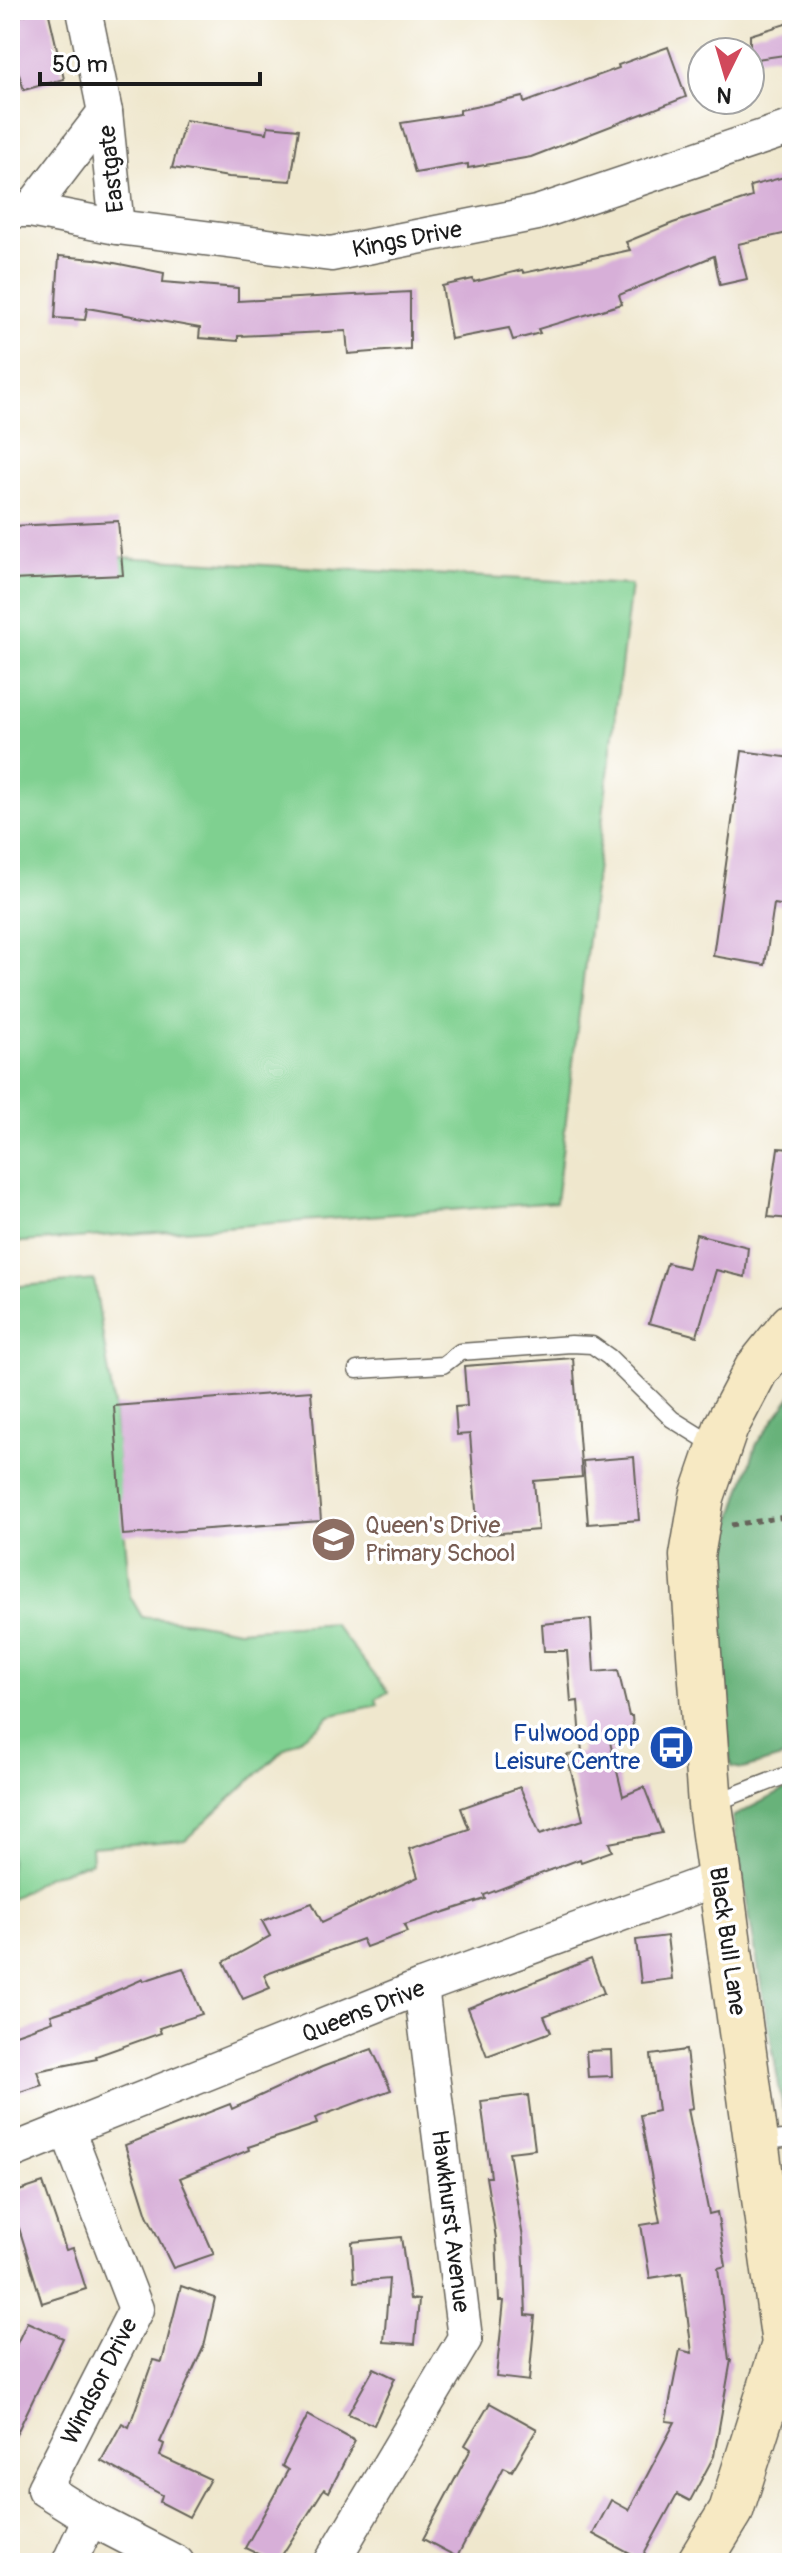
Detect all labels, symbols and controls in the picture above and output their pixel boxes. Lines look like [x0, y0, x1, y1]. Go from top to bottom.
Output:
scale bar [40, 36, 260, 86]
north arrow [686, 36, 766, 116]
text: 50 m [52, 50, 108, 79]
text: N [716, 80, 733, 110]
street label: Eastgate [92, 123, 131, 214]
street label: Kings Drive [350, 215, 465, 264]
place label: Queen's Drive Primary School [365, 1511, 515, 1568]
school or university icon: Queen's Drive Primary School [310, 1515, 358, 1563]
place label: Fulwood opp Leisure Centre [494, 1719, 640, 1776]
bus stop icon: Fulwood opp Leisure Centre [647, 1723, 695, 1771]
street label: Black Bull Lane [703, 1865, 752, 2017]
street label: Queens Drive [297, 1974, 429, 2049]
street label: Hawkhurst Avenue [425, 2128, 476, 2314]
street label: Windsor Drive [55, 2313, 144, 2450]

